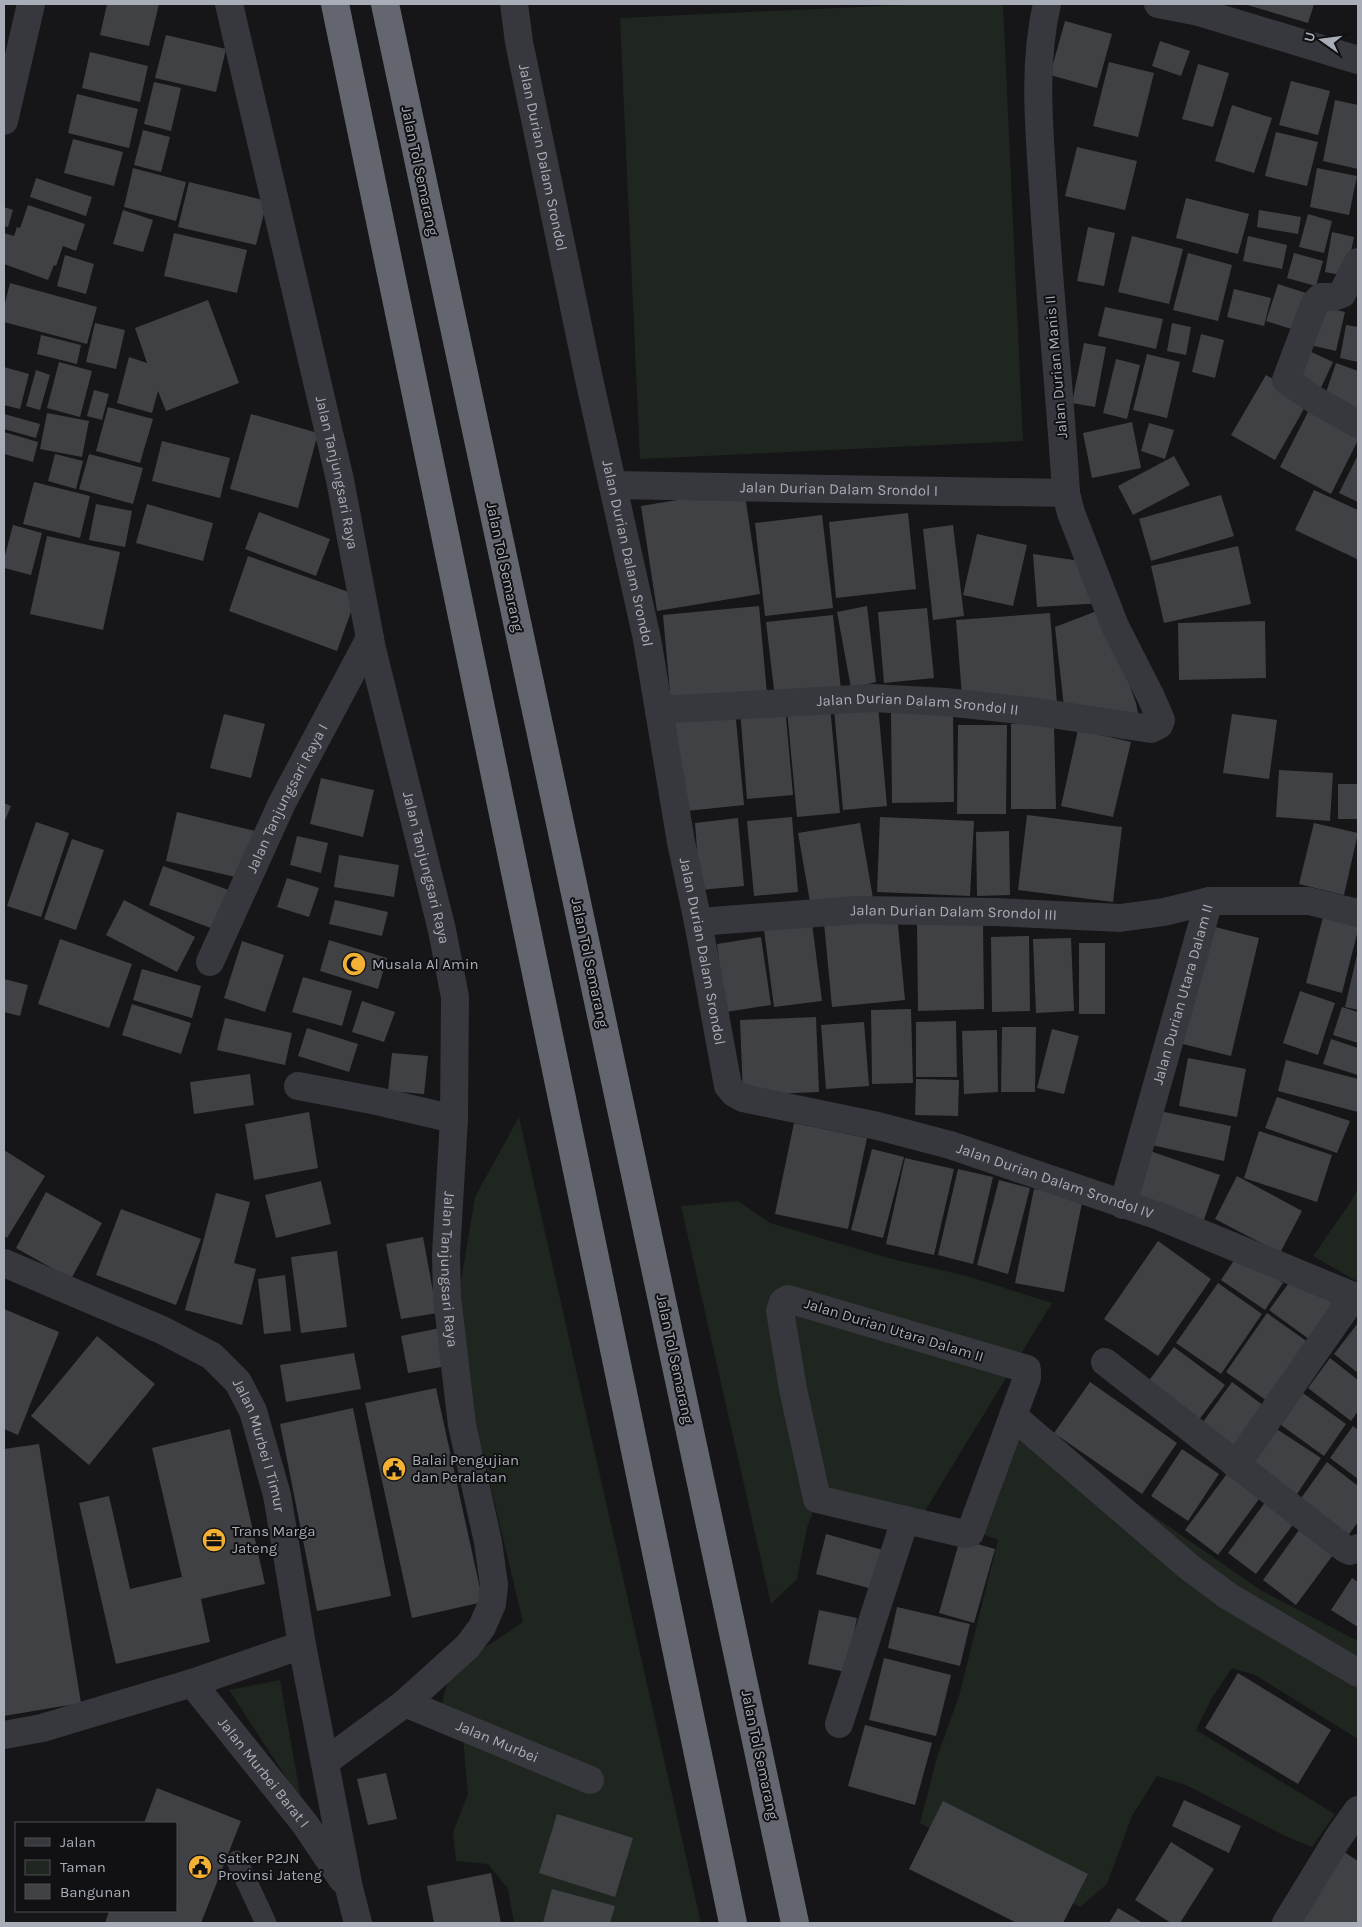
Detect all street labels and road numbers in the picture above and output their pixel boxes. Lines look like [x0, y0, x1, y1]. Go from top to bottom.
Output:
street label: Jalan Durian Dalam Srondol [515, 62, 571, 252]
street label: Jalan Tol Semarang [397, 105, 443, 238]
street label: Jalan Durian Manis II [1041, 295, 1071, 439]
street label: Jalan Tanjungsari Raya [312, 394, 362, 551]
street label: Jalan Durian Dalam Srondol [598, 458, 657, 648]
street label: Jalan Durian Dalam Srondol I [740, 478, 938, 500]
street label: Jalan Tol Semarang [482, 501, 528, 634]
street label: Jalan Durian Dalam Srondol II [816, 689, 1019, 719]
street label: Jalan Tanjungsari Raya I [243, 721, 332, 876]
street label: Jalan Tanjungsari Raya [399, 789, 453, 945]
street label: Jalan Durian Dalam Srondol [676, 856, 729, 1046]
street label: Jalan Tol Semarang [567, 897, 613, 1030]
street label: Jalan Durian Dalam Srondol III [850, 901, 1057, 924]
street label: Jalan Durian Utara Dalam II [1149, 902, 1217, 1087]
street label: Jalan Durian Dalam Srondol IV [954, 1139, 1156, 1223]
street label: Jalan Tanjungsari Raya [437, 1190, 462, 1348]
street label: Jalan Tol Semarang [652, 1293, 698, 1426]
street label: Jalan Durian Utara Dalam II [802, 1294, 986, 1366]
street label: Jalan Murbei I Timur [229, 1376, 289, 1514]
street label: Jalan Tol Semarang [737, 1689, 783, 1822]
street label: Jalan Murbei Barat I [214, 1714, 313, 1831]
street label: Jalan Murbei [453, 1716, 541, 1767]

